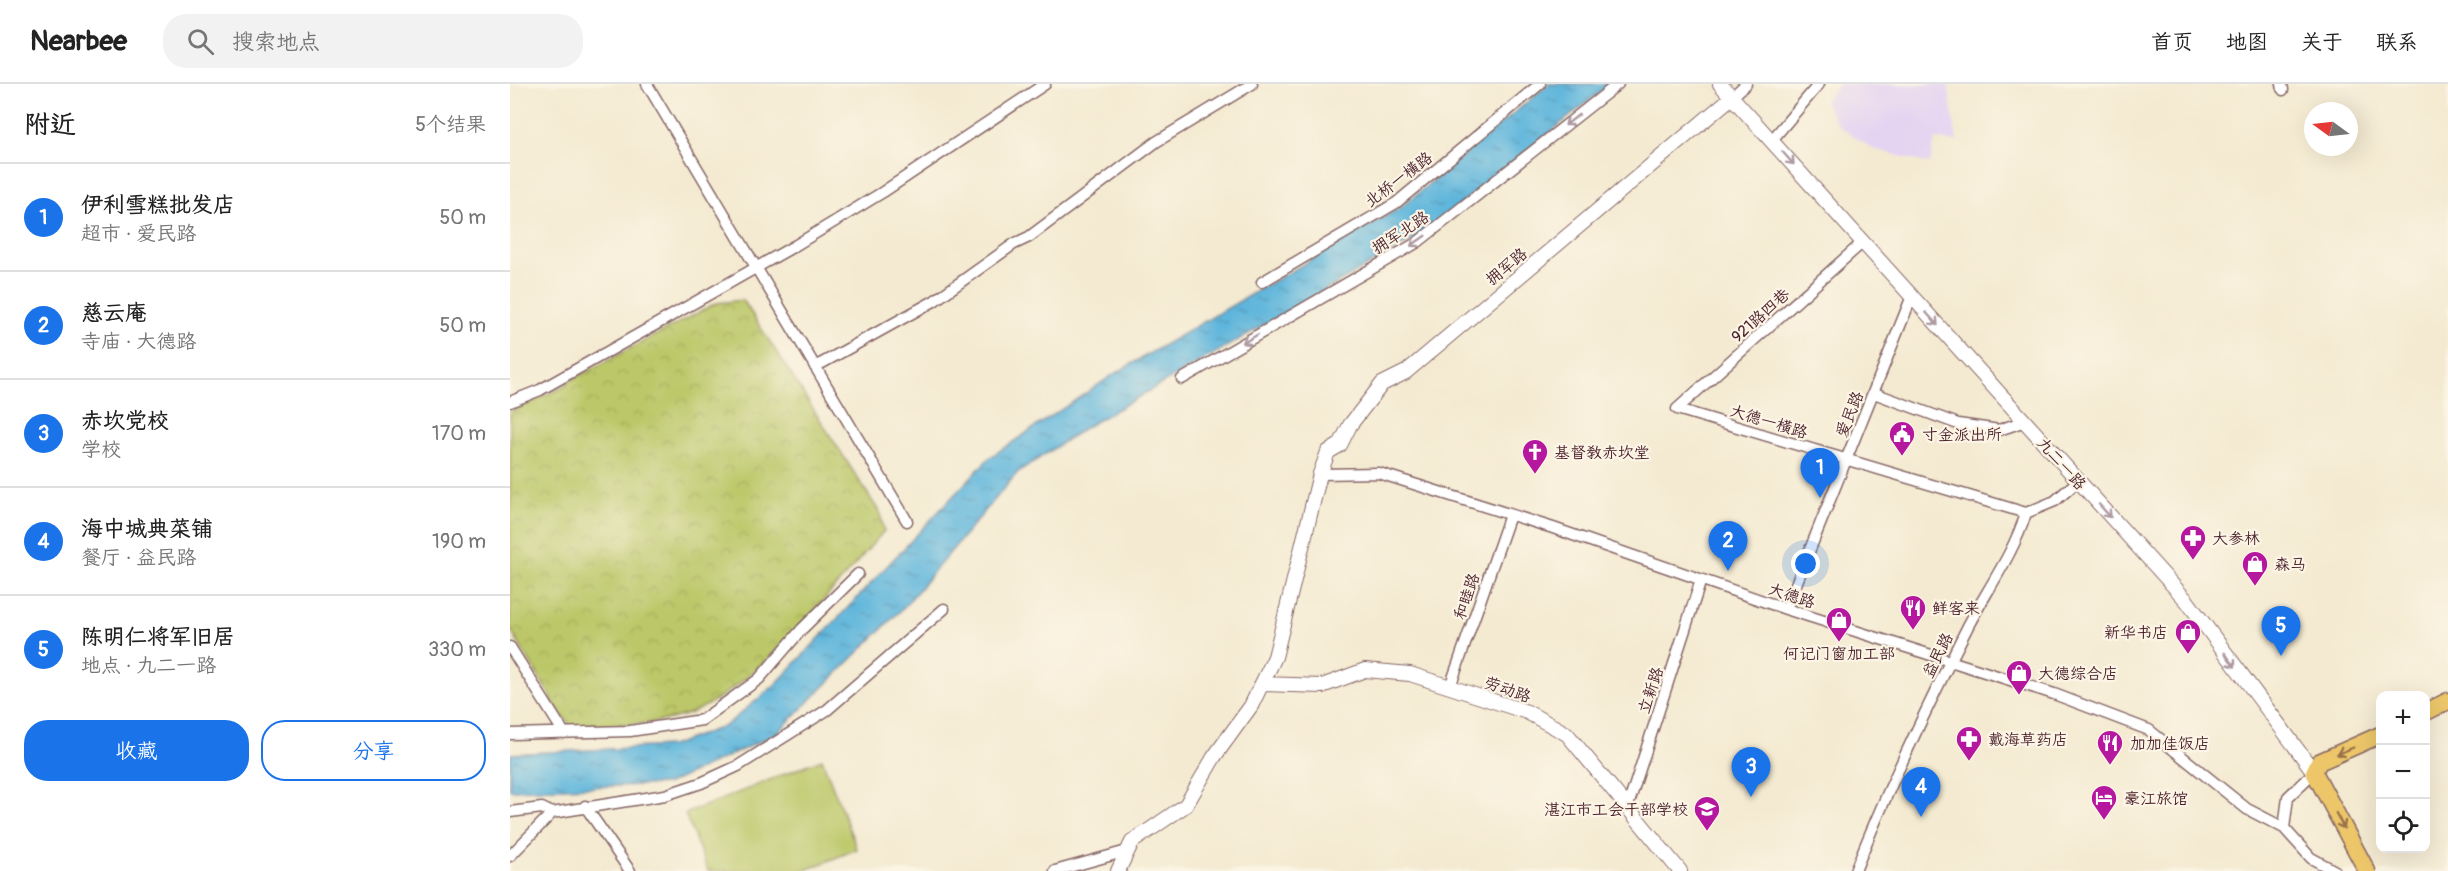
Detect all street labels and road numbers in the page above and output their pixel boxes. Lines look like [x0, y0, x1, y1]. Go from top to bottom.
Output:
street label: 北桥一横路 [1361, 148, 1437, 212]
street label: 拥军北路 [1368, 207, 1433, 259]
street label: 拥军路 [1482, 244, 1531, 290]
street label: 921路四巷 [1727, 284, 1794, 347]
street label: 爱民路 [1832, 388, 1868, 440]
street label: 大德一横路 [1728, 401, 1810, 443]
street label: 九二一路 [2032, 433, 2090, 494]
street label: 和睦路 [1450, 570, 1484, 622]
street label: 大德路 [1766, 579, 1818, 613]
street label: 益民路 [1918, 630, 1958, 681]
street label: 立新路 [1634, 664, 1668, 716]
street label: 劳动路 [1482, 673, 1534, 707]

